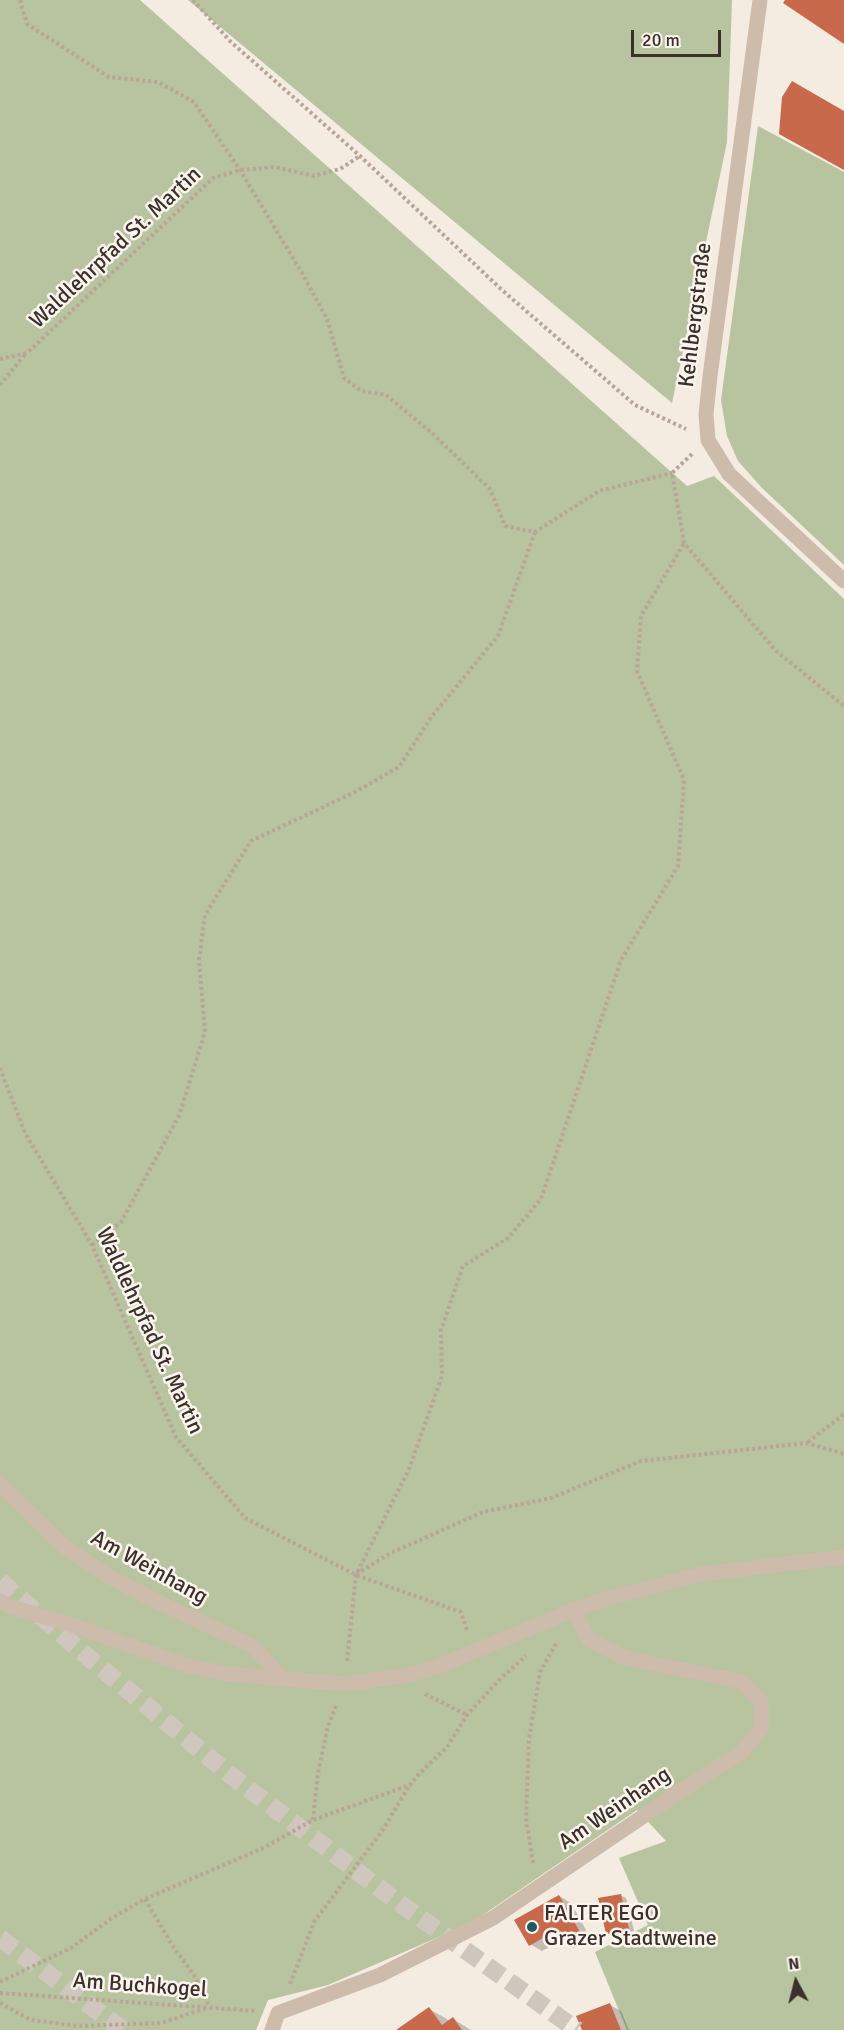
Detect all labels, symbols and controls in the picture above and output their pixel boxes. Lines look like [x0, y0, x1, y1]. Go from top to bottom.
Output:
scale bar [634, 18, 724, 56]
text: 20 m [642, 29, 680, 51]
street label: Waldlehrpfad St. Martin [25, 162, 207, 334]
street label: Kehlbergstraße [674, 241, 718, 389]
street label: Waldlehrpfad St. Martin [90, 1224, 208, 1438]
street label: Am Weinhang [86, 1525, 212, 1611]
street label: Am Weinhang [554, 1762, 676, 1856]
place label: FALTER EGO Grazer Stadtweine [544, 1901, 717, 1952]
marker: FALTER EGO Grazer Stadtweine [525, 1920, 539, 1934]
north arrow [766, 1952, 826, 2012]
text: N [787, 1954, 801, 1975]
street label: Am Buchkogel [72, 1968, 208, 2004]

